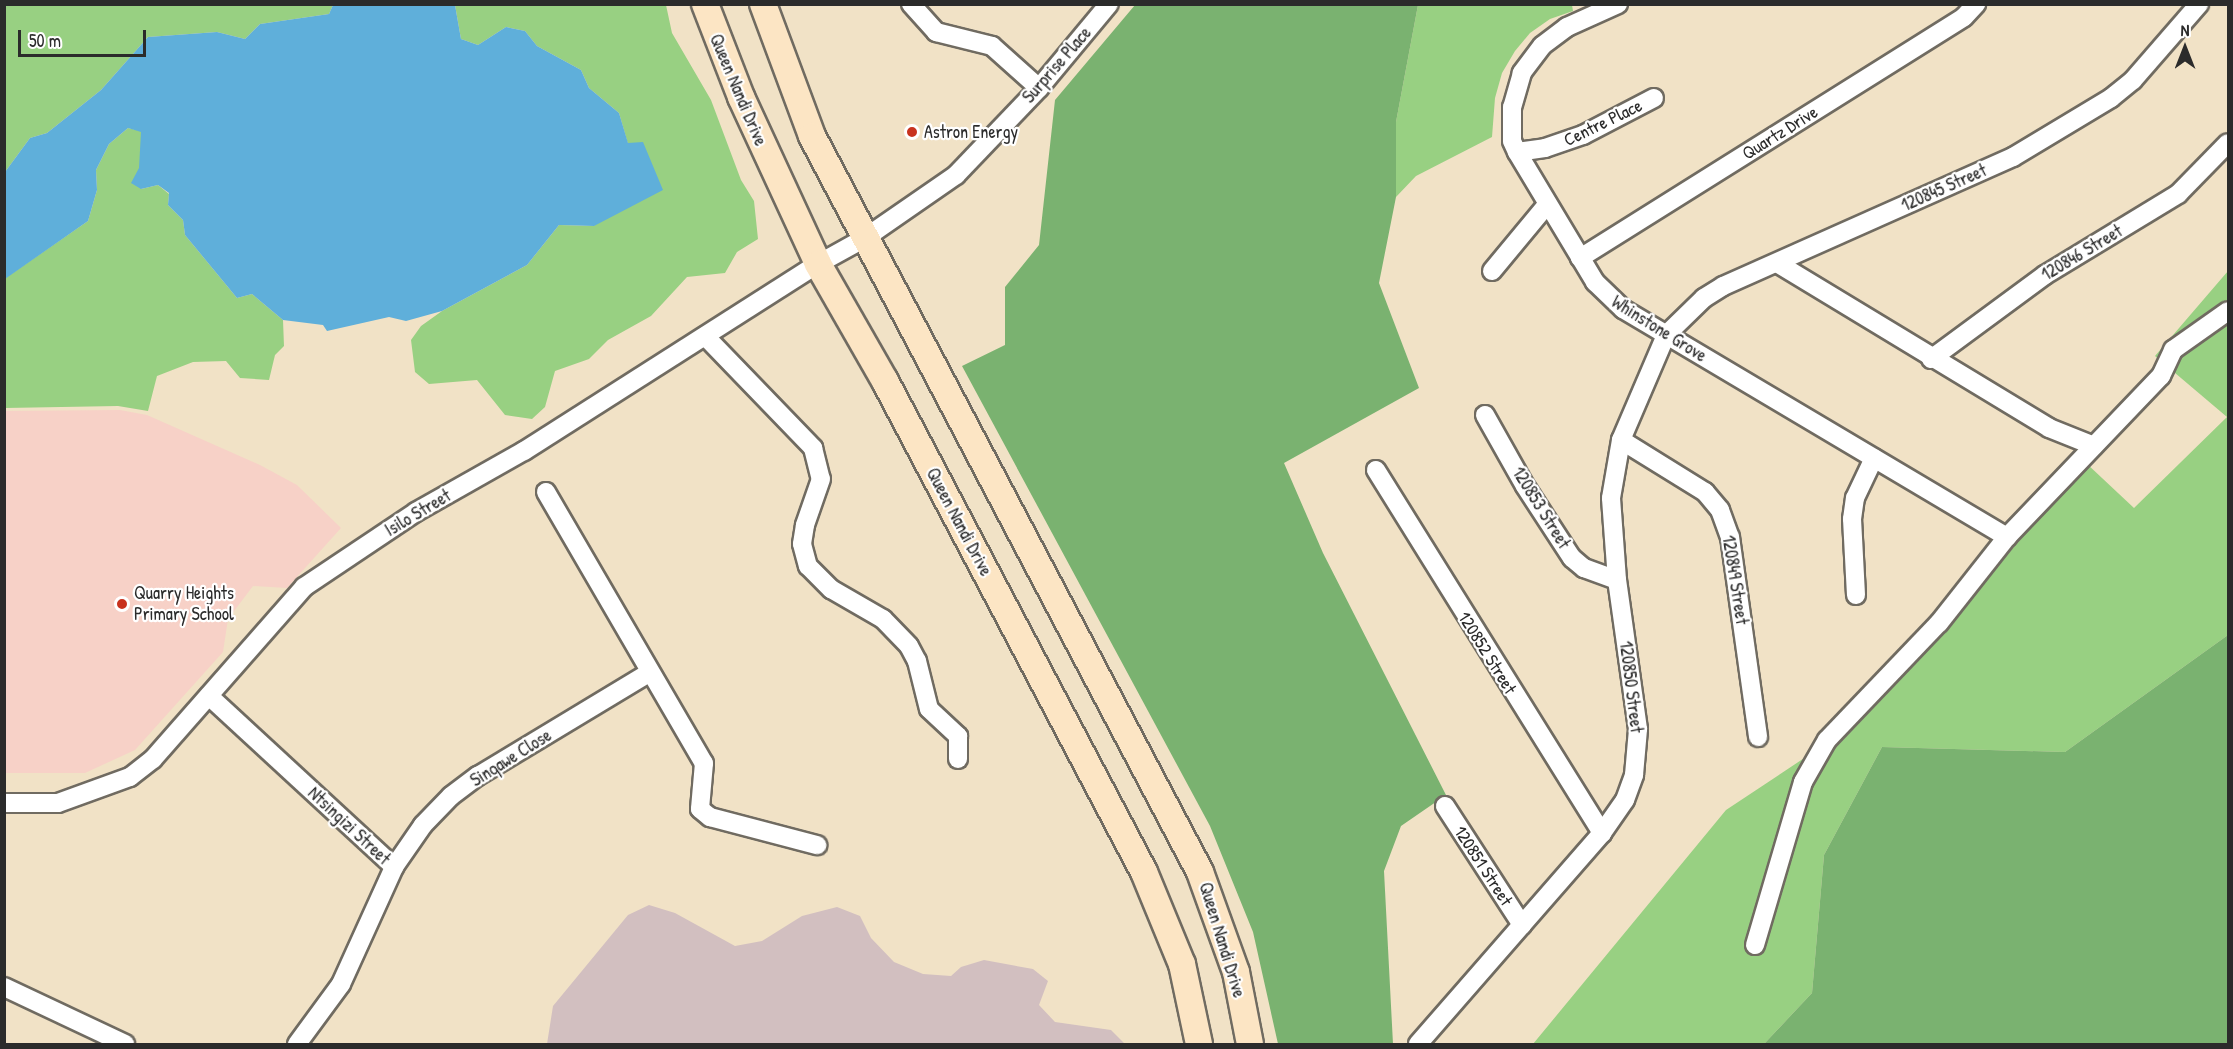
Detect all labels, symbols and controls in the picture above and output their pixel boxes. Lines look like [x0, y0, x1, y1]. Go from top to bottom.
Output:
scale bar [21, 18, 148, 56]
north arrow [2155, 18, 2215, 78]
text: N [2181, 19, 2189, 41]
street label: Surprise Place [1018, 22, 1096, 108]
text: 50 m [29, 28, 61, 53]
street label: Queen Nandi Drive [705, 31, 771, 149]
street label: Centre Place [1560, 95, 1646, 151]
street label: Quartz Drive [1738, 101, 1822, 165]
place label: Astron Energy [924, 121, 1018, 143]
marker: Astron Energy [905, 125, 919, 139]
street label: 120845 Street [1898, 160, 1990, 216]
street label: 120846 Street [2038, 220, 2126, 286]
street label: Whinstone Grove [1608, 291, 1710, 367]
street label: 120853 Street [1507, 463, 1575, 553]
street label: Queen Nandi Drive [921, 464, 997, 580]
street label: Isilo Street [381, 485, 455, 541]
street label: 120849 Street [1717, 534, 1753, 626]
place label: Quarry Heights Primary School [134, 583, 234, 626]
marker: Quarry Heights Primary School [115, 597, 129, 611]
street label: 120852 Street [1453, 608, 1521, 698]
street label: 120850 Street [1615, 640, 1647, 734]
street label: Sinqawe Close [466, 725, 556, 791]
street label: Ntsingizi Street [303, 782, 395, 870]
street label: 120851 Street [1449, 822, 1517, 910]
street label: Queen Nandi Drive [1194, 880, 1250, 1000]

